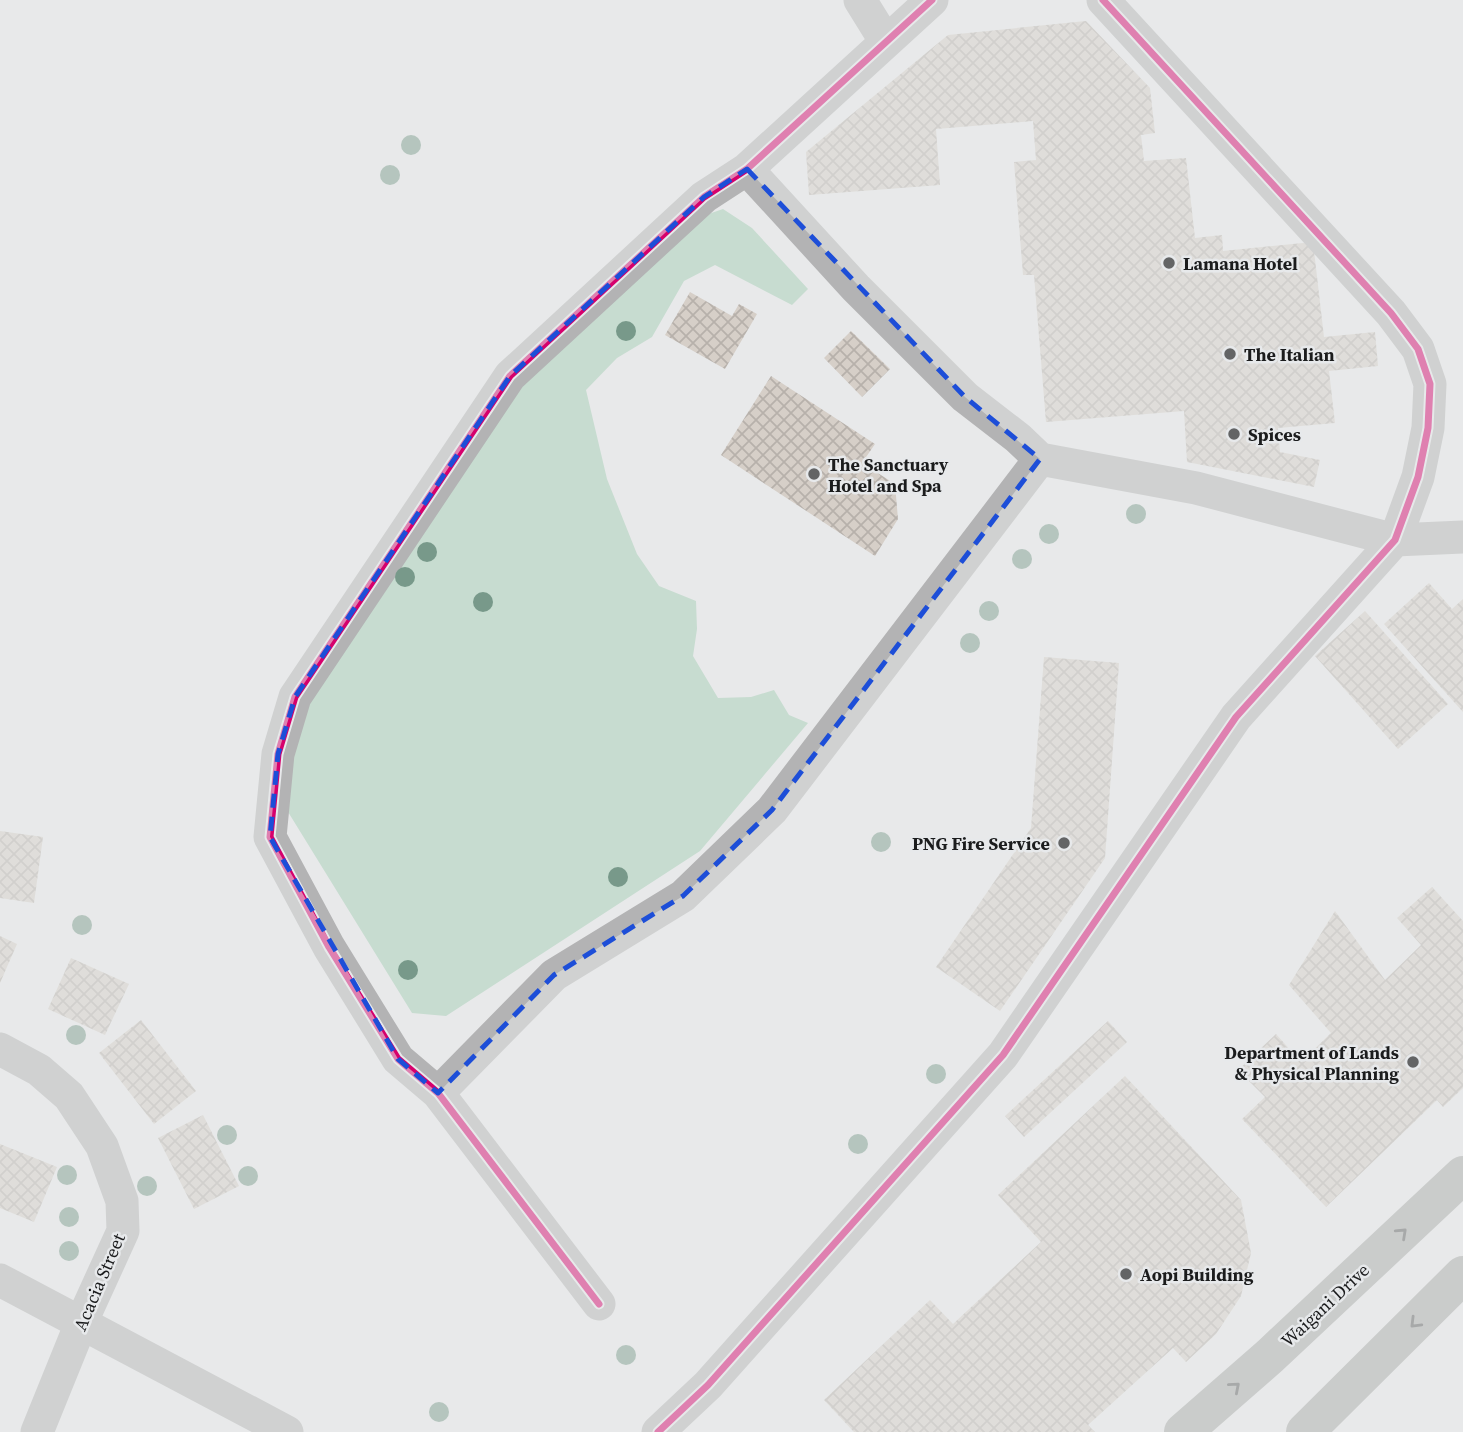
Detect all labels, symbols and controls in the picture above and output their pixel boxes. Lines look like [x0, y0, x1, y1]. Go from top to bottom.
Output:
place label: Lamana Hotel [1183, 251, 1298, 276]
marker: Lamana Hotel [1161, 255, 1177, 271]
place label: The Italian [1244, 342, 1335, 367]
marker: The Italian [1222, 346, 1238, 362]
place label: Spices [1248, 422, 1301, 447]
marker: Spices [1226, 426, 1242, 442]
place label: The Sanctuary Hotel and Spa [828, 452, 949, 498]
marker: The Sanctuary Hotel and Spa [806, 466, 822, 482]
place label: PNG Fire Service [912, 831, 1050, 856]
marker: PNG Fire Service [1056, 835, 1072, 851]
place label: Department of Lands & Physical Planning [1224, 1040, 1399, 1086]
marker: Department of Lands & Physical Planning [1405, 1054, 1421, 1070]
one-way arrow [1394, 1228, 1407, 1241]
street label: Acacia Street [67, 1229, 131, 1335]
street label: Waigani Drive [1275, 1258, 1375, 1352]
place label: Aopi Building [1140, 1262, 1254, 1287]
marker: Aopi Building [1118, 1266, 1134, 1282]
one-way arrow [1410, 1315, 1423, 1328]
one-way arrow [1226, 1383, 1239, 1395]

